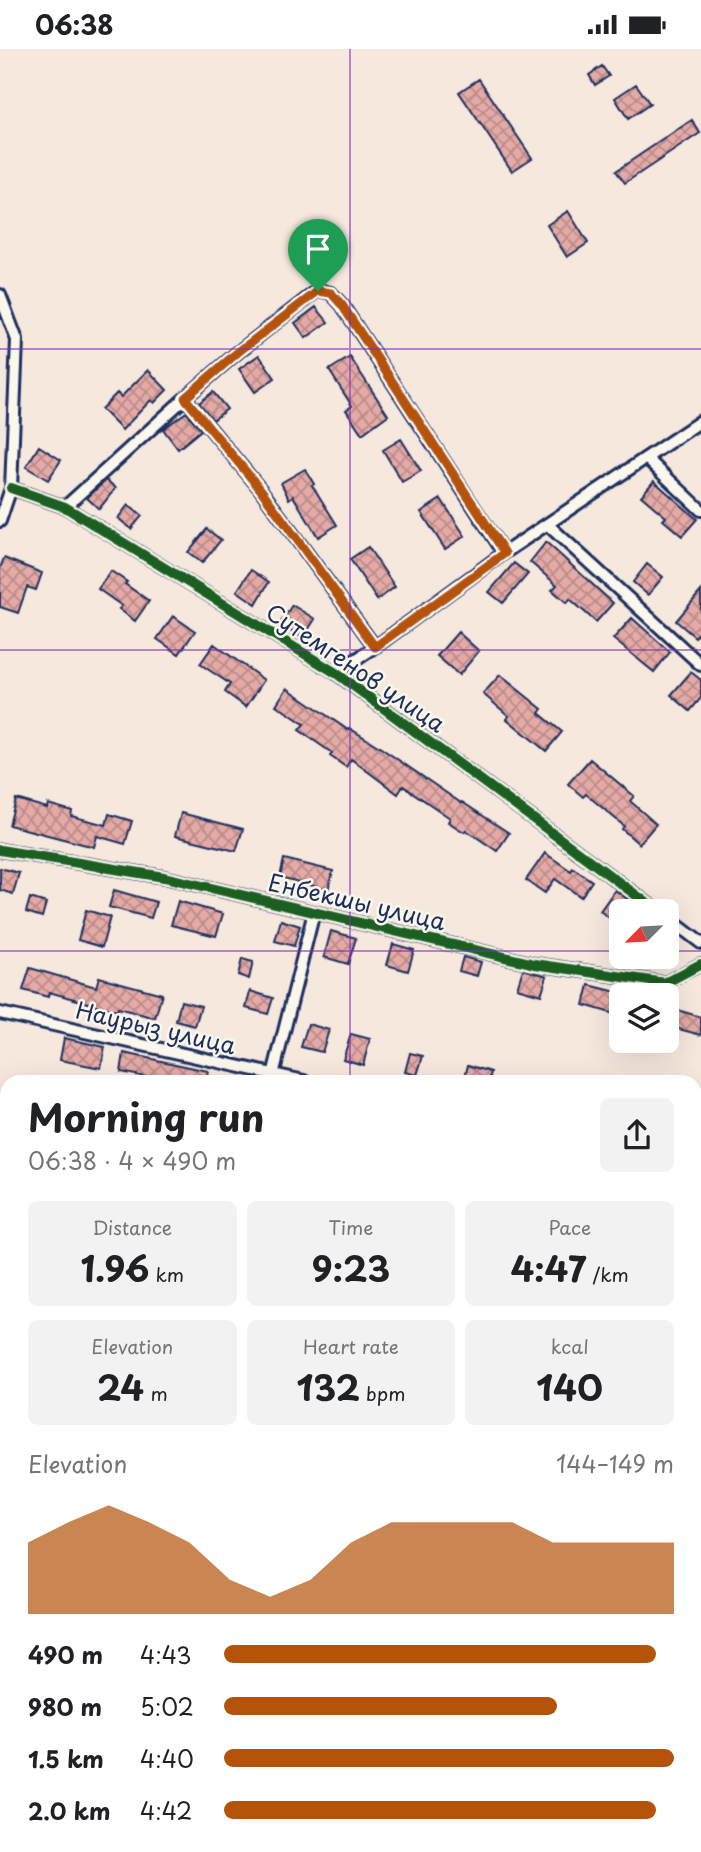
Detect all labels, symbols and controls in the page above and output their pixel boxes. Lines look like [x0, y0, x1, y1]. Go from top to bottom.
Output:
text: 06:38 [35, 5, 114, 44]
pin [288, 219, 348, 291]
icon: arrive [299, 230, 337, 268]
street label: Сутемгенов улица [259, 594, 453, 740]
street label: Енбекшы улица [265, 864, 450, 939]
north arrow [609, 899, 679, 969]
map controls [609, 899, 679, 1053]
button: layers [609, 983, 679, 1053]
street label: Наурыз улица [73, 992, 240, 1063]
text: Morning run [28, 1088, 264, 1145]
button: share [600, 1098, 674, 1172]
text: 06:38 · 4 × 490 m [28, 1143, 236, 1178]
text: Distance [92, 1213, 172, 1241]
text: Time [329, 1213, 373, 1241]
text: Pace [548, 1213, 591, 1241]
text: 1.96 [81, 1241, 149, 1294]
text: 9:23 [312, 1241, 390, 1294]
text: 4:47 [510, 1241, 586, 1294]
text: km [149, 1260, 184, 1288]
text: /km [586, 1260, 629, 1288]
text: Elevation [91, 1332, 173, 1360]
text: Heart rate [303, 1332, 399, 1360]
text: kcal [551, 1332, 589, 1360]
text: 24 [97, 1360, 144, 1413]
text: 132 [296, 1360, 360, 1413]
text: 140 [536, 1360, 603, 1413]
text: m [144, 1379, 168, 1407]
text: bpm [360, 1379, 406, 1407]
text: Elevation [28, 1446, 127, 1481]
text: 144–149 m [556, 1446, 674, 1481]
text: 490 m [28, 1637, 103, 1672]
text: 4:43 [140, 1637, 192, 1672]
text: 980 m [28, 1689, 102, 1724]
text: 5:02 [140, 1689, 194, 1724]
text: 1.5 km [28, 1741, 104, 1776]
text: 4:40 [140, 1741, 194, 1776]
text: 2.0 km [28, 1793, 110, 1828]
text: 4:42 [140, 1793, 192, 1828]

